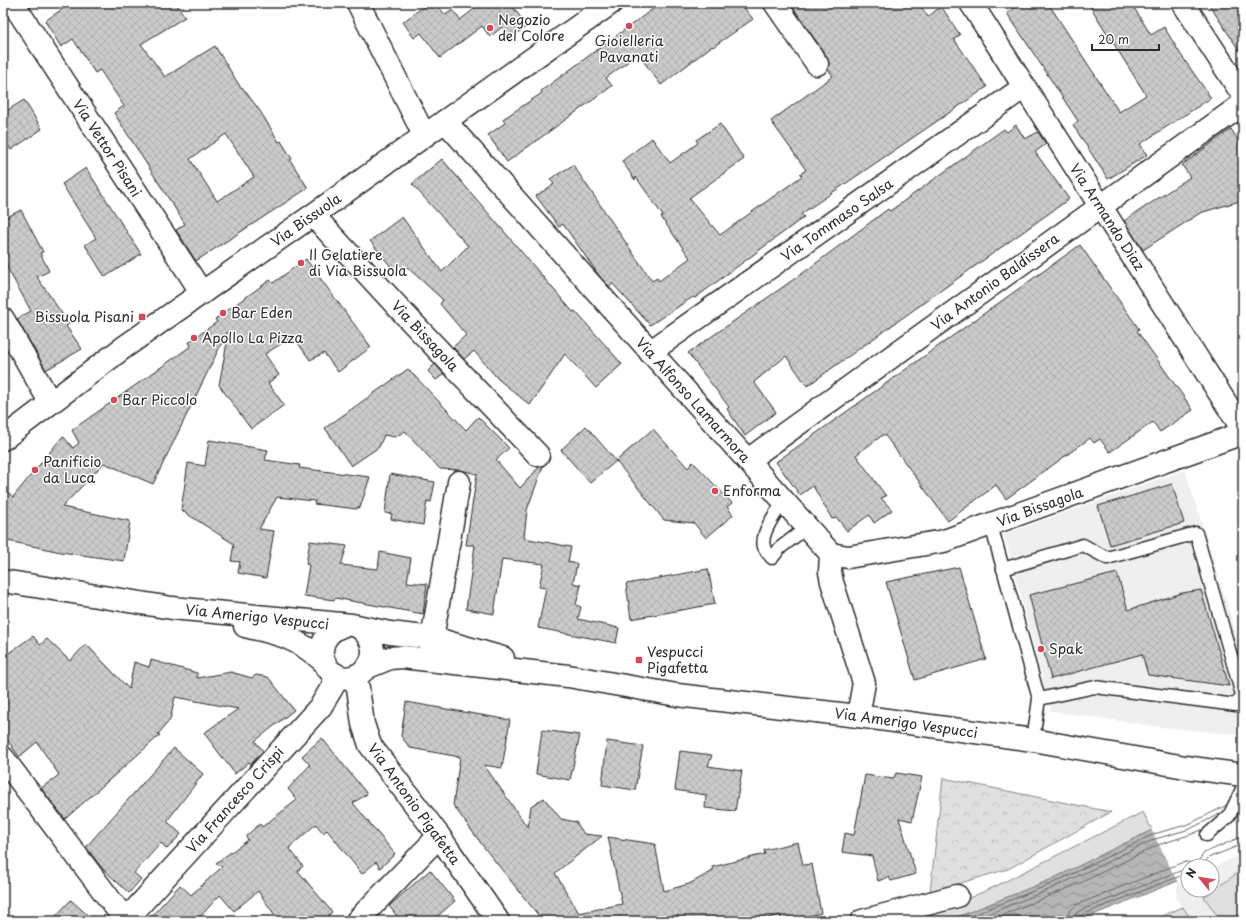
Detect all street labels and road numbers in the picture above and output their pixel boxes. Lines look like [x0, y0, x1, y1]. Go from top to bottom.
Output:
street label: Via Vettor Pisani [68, 95, 147, 201]
street label: Via Armando Diaz [1065, 159, 1150, 275]
street label: Via Tommaso Salsa [776, 173, 897, 266]
street label: Via Bissuola [266, 187, 345, 252]
street label: Via Antonio Baldissera [926, 228, 1063, 335]
street label: Via Bissagola [387, 295, 464, 376]
street label: Via Alfonso Lamarmora [631, 332, 756, 467]
street label: Via Bissagola [994, 481, 1086, 532]
street label: Via Amerigo Vespucci [184, 599, 330, 634]
street label: Via Amerigo Vespucci [833, 702, 979, 743]
street label: Via Antonio Pigafetta [363, 739, 466, 869]
street label: Via Francesco Crispi [181, 742, 288, 858]

